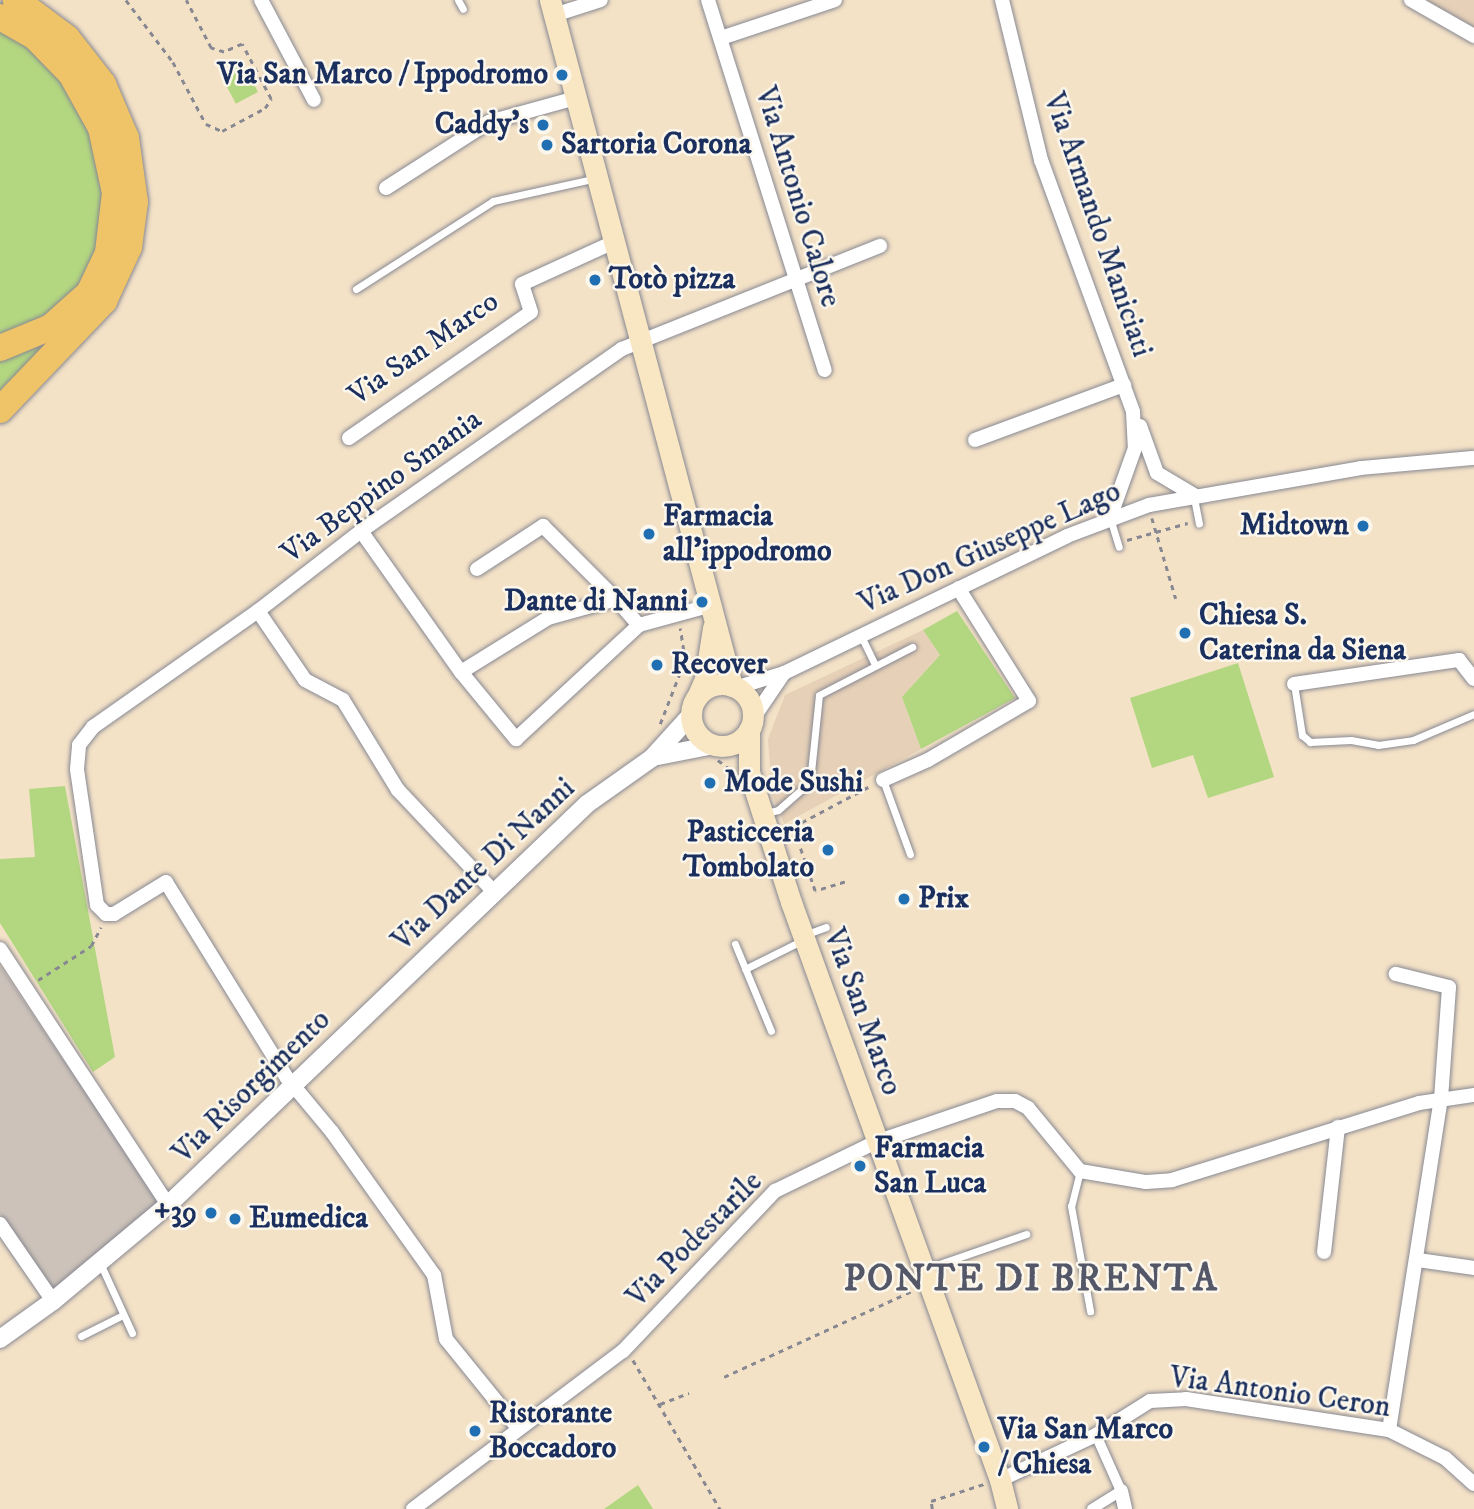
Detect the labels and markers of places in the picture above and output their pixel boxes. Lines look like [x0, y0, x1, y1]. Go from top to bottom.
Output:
place label: Via San Marco / Ippodromo [217, 57, 548, 93]
marker: Via San Marco / Ippodromo [554, 67, 570, 83]
place label: Caddy's [435, 107, 529, 143]
marker: Caddy's [535, 117, 551, 133]
place label: Sartoria Corona [561, 127, 751, 163]
marker: Sartoria Corona [539, 137, 555, 153]
place label: Totò pizza [609, 262, 735, 298]
marker: Totò pizza [587, 272, 603, 288]
place label: Farmacia all'ippodromo [663, 499, 832, 570]
place label: Midtown [1240, 508, 1349, 544]
marker: Midtown [1355, 518, 1371, 534]
marker: Farmacia all'ippodromo [641, 526, 657, 542]
place label: Dante di Nanni [504, 584, 688, 620]
marker: Dante di Nanni [694, 594, 710, 610]
place label: Chiesa S. Caterina da Siena [1199, 598, 1406, 668]
marker: Chiesa S. Caterina da Siena [1177, 625, 1193, 641]
place label: Recover [671, 647, 767, 683]
marker: Recover [649, 657, 665, 673]
place label: Mode Sushi [724, 765, 863, 801]
marker: Mode Sushi [702, 775, 718, 791]
place label: Pasticceria Tombolato [683, 815, 814, 886]
marker: Pasticceria Tombolato [820, 842, 836, 858]
place label: Prix [918, 881, 969, 917]
marker: Prix [896, 891, 912, 907]
place label: Farmacia San Luca [874, 1131, 986, 1202]
marker: Farmacia San Luca [852, 1158, 868, 1174]
place label: +39 [154, 1195, 197, 1231]
place label: Eumedica [249, 1201, 368, 1237]
marker: +39 [203, 1205, 219, 1221]
marker: Eumedica [227, 1211, 243, 1227]
place label: Ristorante Boccadoro [489, 1396, 616, 1466]
place label: Via San Marco / Chiesa [998, 1412, 1173, 1482]
marker: Ristorante Boccadoro [467, 1423, 483, 1439]
marker: Via San Marco / Chiesa [976, 1439, 992, 1455]

